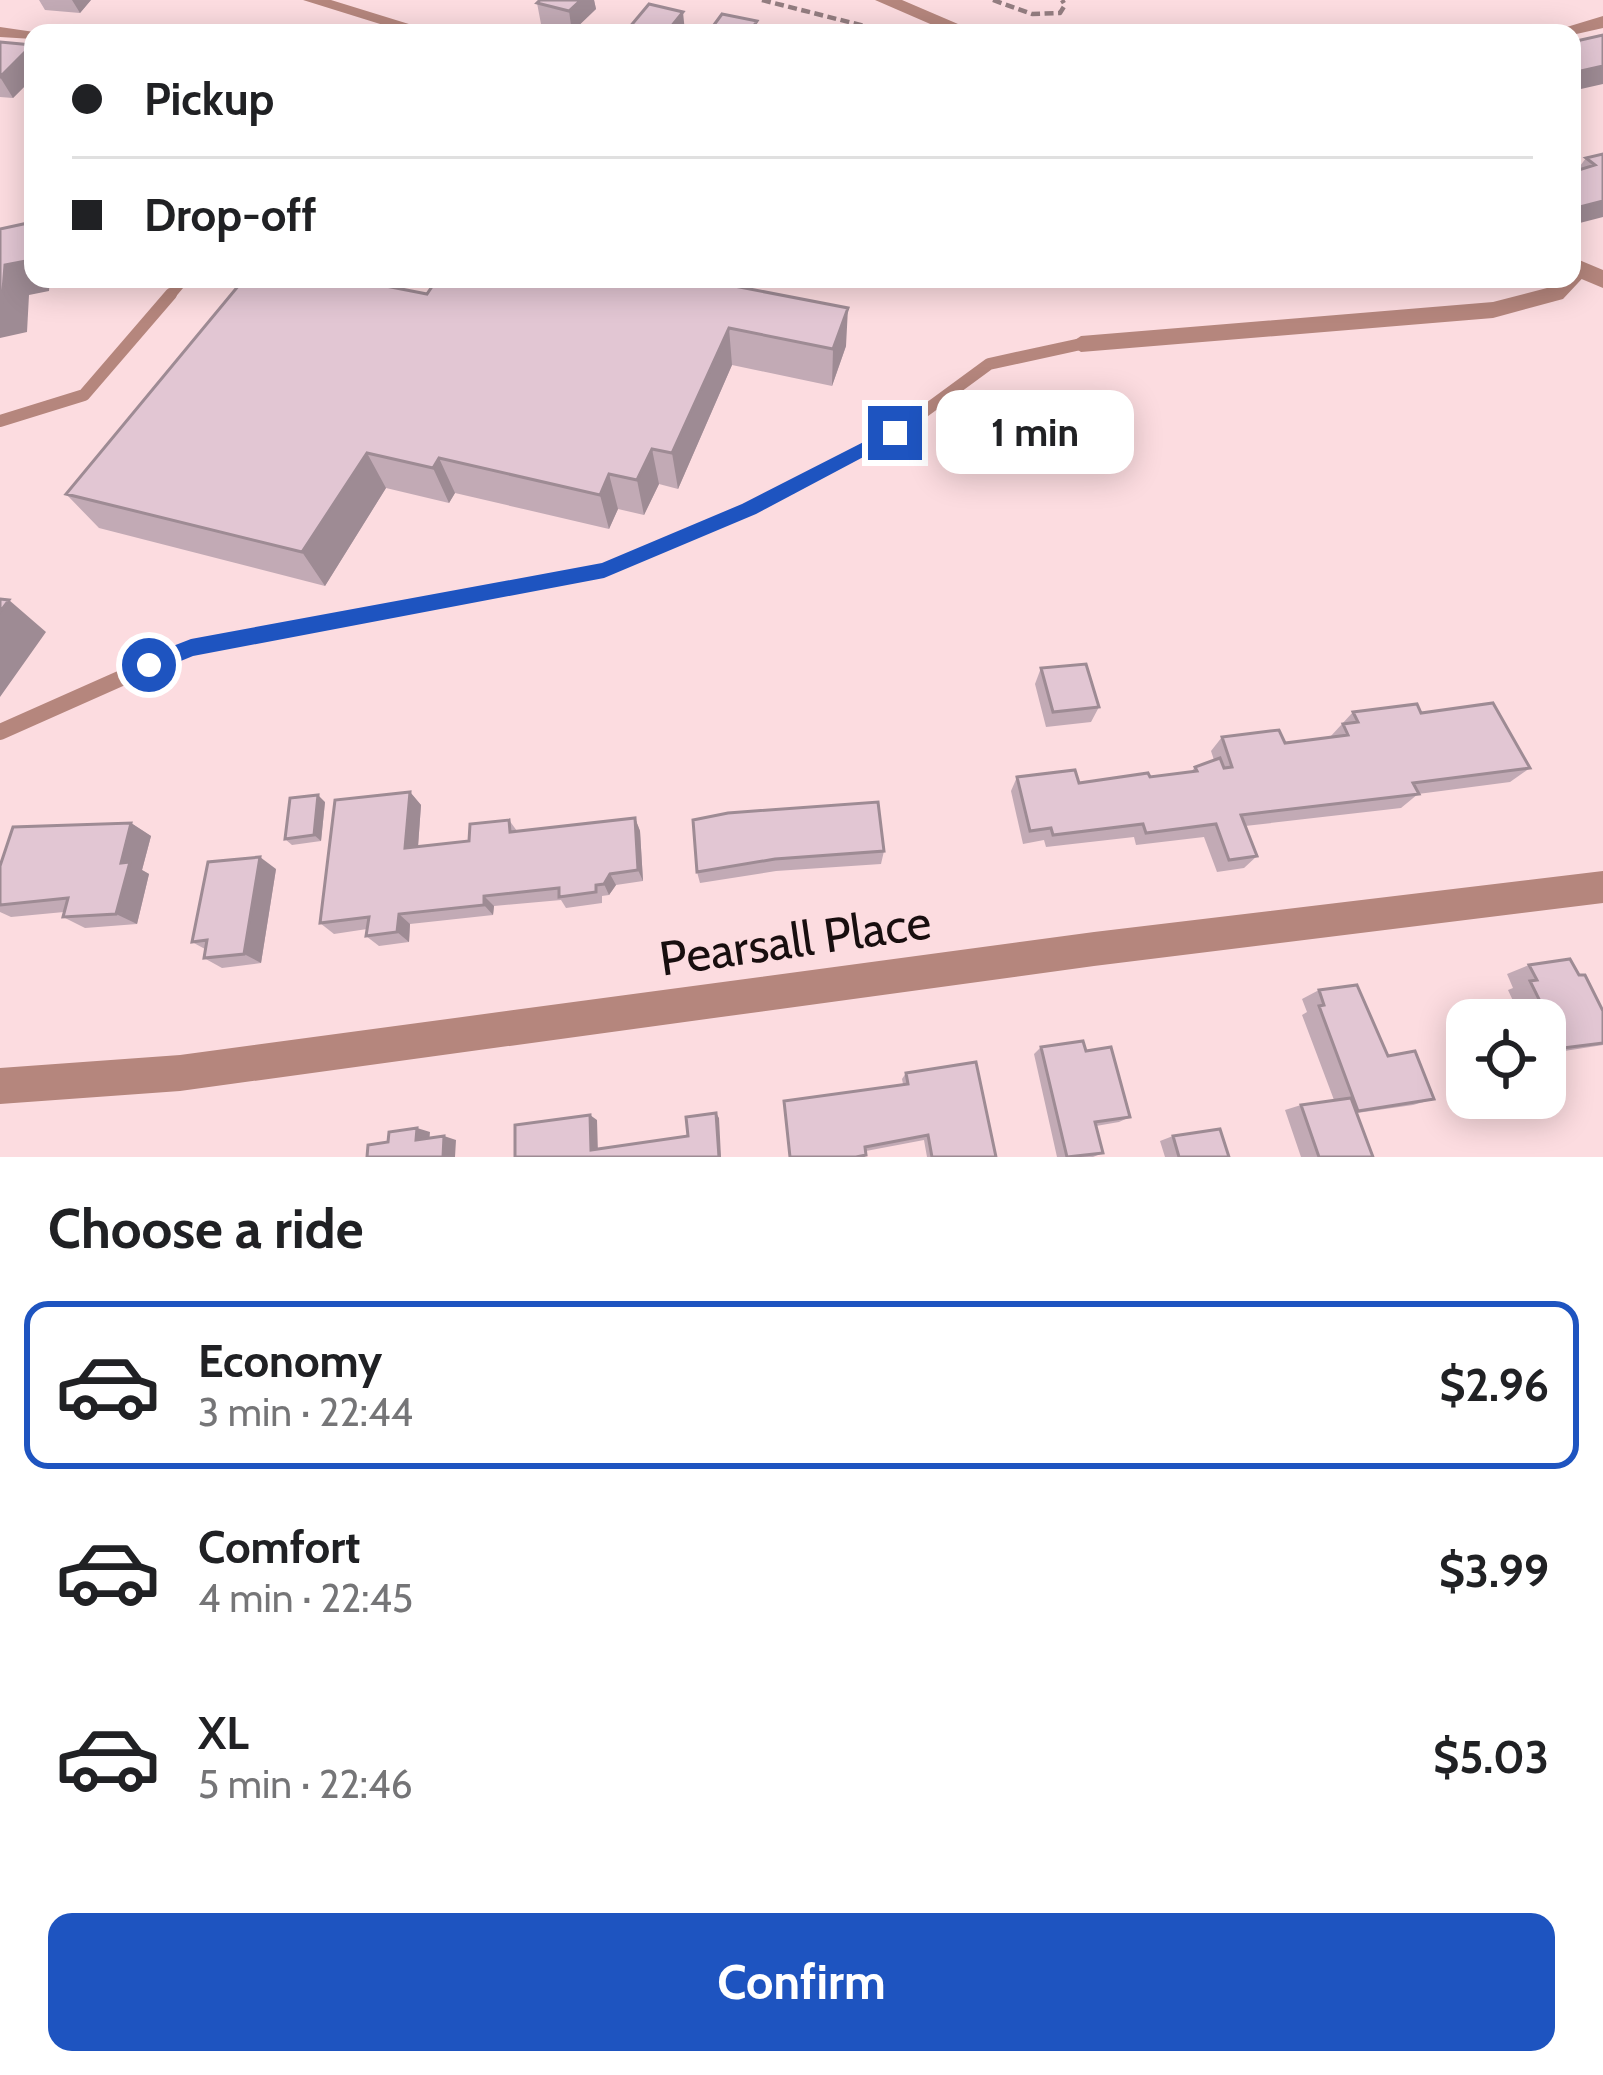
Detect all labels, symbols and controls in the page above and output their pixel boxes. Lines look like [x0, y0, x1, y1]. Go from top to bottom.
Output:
text: Pickup [144, 72, 274, 126]
text: Drop-off [144, 188, 317, 242]
callout: 1 min [937, 391, 1135, 475]
route end [868, 406, 922, 460]
text: 1 min [991, 408, 1079, 456]
route start [122, 638, 176, 692]
street label: Pearsall Place [655, 892, 935, 988]
map controls [1446, 999, 1566, 1119]
button: locate [1446, 999, 1566, 1119]
text: Choose a ride [48, 1196, 363, 1262]
icon: car [54, 1331, 162, 1439]
text: Economy [198, 1334, 382, 1388]
text: $2.96 [1439, 1358, 1549, 1412]
text: 3 min · 22:44 [198, 1388, 413, 1436]
icon: car [54, 1517, 162, 1625]
text: Comfort [198, 1520, 361, 1574]
text: $3.99 [1439, 1544, 1549, 1598]
text: 4 min · 22:45 [198, 1574, 413, 1622]
icon: car [54, 1703, 162, 1811]
text: XL [198, 1706, 249, 1760]
text: $5.03 [1433, 1730, 1549, 1784]
text: 5 min · 22:46 [198, 1760, 413, 1808]
button: Confirm [48, 1913, 1555, 2051]

